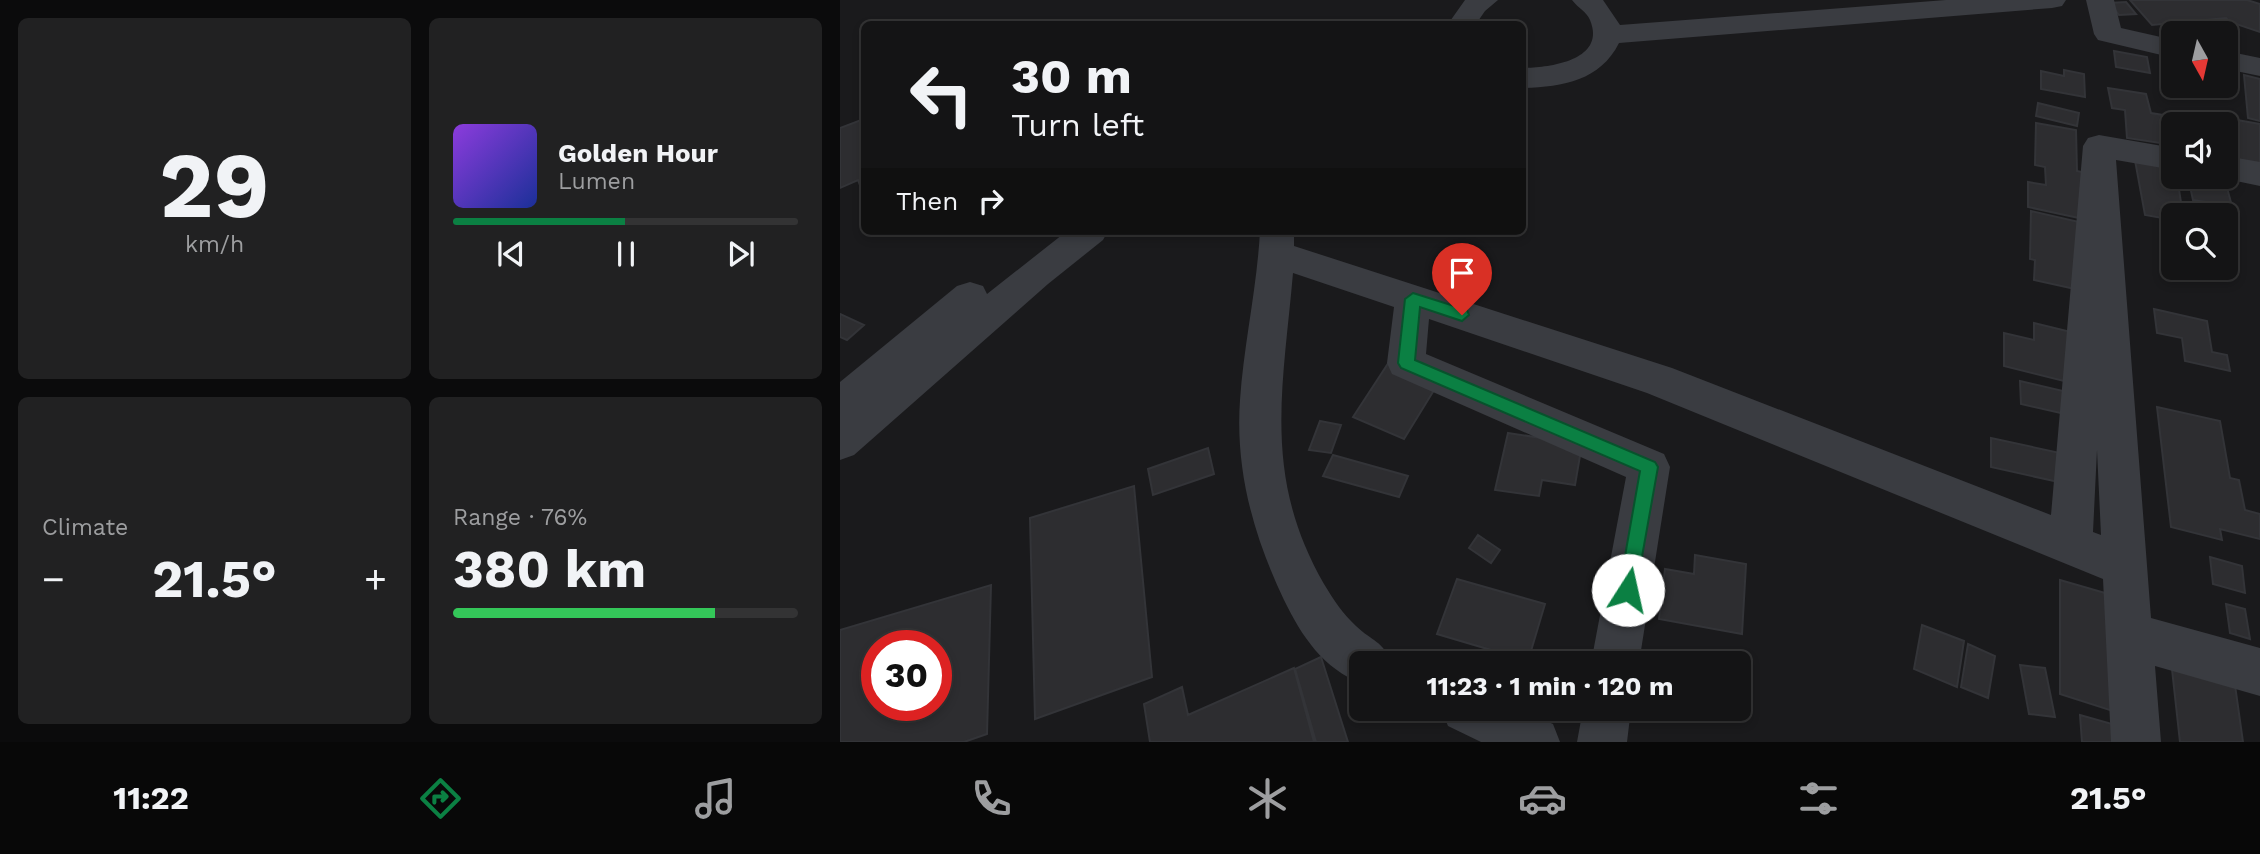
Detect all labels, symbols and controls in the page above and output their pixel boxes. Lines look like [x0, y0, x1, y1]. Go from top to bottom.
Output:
north arrow [2161, 21, 2238, 98]
map controls [2161, 21, 2238, 280]
text: 30 m [1011, 47, 1132, 105]
icon: left [896, 49, 987, 140]
text: Turn left [1011, 106, 1144, 144]
button: sound [2161, 112, 2238, 189]
text: 29 [159, 132, 270, 239]
text: Golden Hour [558, 138, 718, 168]
text: Lumen [558, 168, 635, 195]
icon: right [972, 182, 1010, 220]
text: Then [896, 186, 958, 216]
button: search [2161, 203, 2238, 280]
text: km/h [185, 231, 244, 258]
icon: previous [492, 235, 530, 273]
icon: pause [607, 235, 645, 273]
icon: next [722, 235, 760, 273]
pin [1432, 243, 1492, 315]
icon: arrive [1443, 254, 1481, 292]
text: Range · 76% [453, 504, 587, 531]
text: Climate [42, 514, 128, 541]
text: 380 km [453, 539, 646, 600]
text: 21.5° [152, 549, 277, 610]
position arrow [1591, 553, 1665, 627]
text: − [42, 557, 65, 601]
text: + [364, 557, 387, 601]
speed limit sign: 30 [861, 630, 952, 721]
text: 11:23 · 1 min · 120 m [1427, 671, 1673, 701]
icon: directions [416, 774, 465, 823]
icon: music [691, 774, 740, 823]
icon: phone [967, 774, 1016, 823]
icon: climate [1243, 774, 1292, 823]
icon: car [1518, 774, 1567, 823]
icon: filters [1794, 774, 1843, 823]
text: 11:22 [113, 779, 189, 817]
text: 21.5° [2070, 779, 2147, 817]

